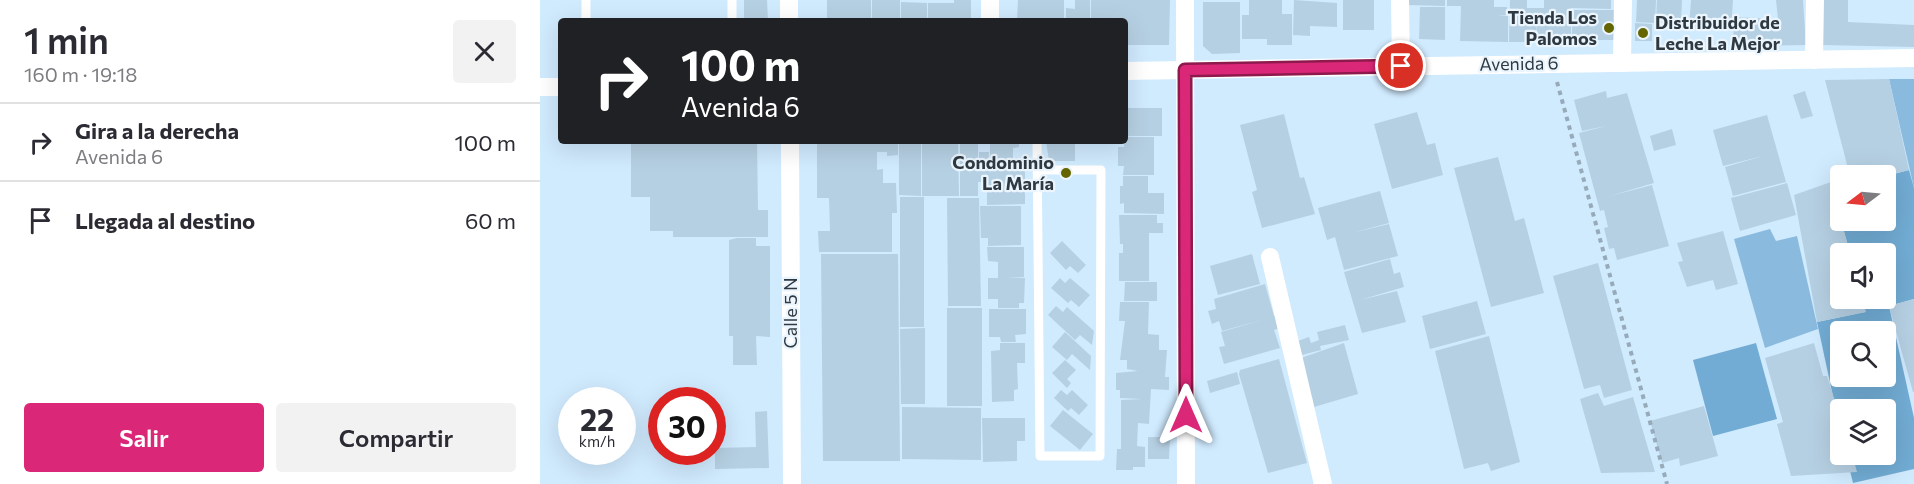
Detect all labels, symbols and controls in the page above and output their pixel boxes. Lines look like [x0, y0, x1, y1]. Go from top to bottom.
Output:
place label: Tienda Los Palomos [1508, 6, 1597, 49]
place label: Distribuidor de Leche La Mejor [1655, 11, 1781, 54]
text: 1 min [24, 17, 109, 61]
button: close [453, 20, 516, 83]
marker: Tienda Los Palomos [1602, 21, 1616, 35]
marker: Distribuidor de Leche La Mejor [1636, 26, 1650, 40]
text: 100 m [681, 38, 801, 90]
pin [1375, 40, 1426, 91]
icon: right [582, 42, 660, 120]
icon: arrive [1384, 49, 1417, 82]
street label: Avenida 6 [1479, 51, 1559, 75]
text: 160 m · 19:18 [24, 62, 138, 86]
text: Avenida 6 [681, 90, 800, 123]
text: Gira a la derecha [75, 117, 239, 144]
icon: right [24, 126, 57, 159]
text: 100 m [454, 129, 516, 156]
text: Avenida 6 [75, 144, 163, 168]
place label: Condominio La María [952, 151, 1054, 194]
north arrow [1830, 165, 1896, 231]
map controls [1830, 165, 1896, 465]
marker: Condominio La María [1059, 166, 1073, 180]
icon: arrive [24, 204, 57, 237]
text: Llegada al destino [75, 207, 255, 234]
text: 60 m [465, 207, 516, 234]
button: sound [1830, 243, 1896, 309]
street label: Calle 5 N [779, 277, 801, 349]
button: search [1830, 321, 1896, 387]
position arrow [1154, 383, 1218, 447]
speed limit sign: 30 [648, 387, 726, 465]
button: layers [1830, 399, 1896, 465]
text: 22 [580, 400, 614, 437]
button: Salir [24, 403, 264, 472]
button: Compartir [276, 403, 516, 472]
text: km/h [579, 432, 615, 450]

